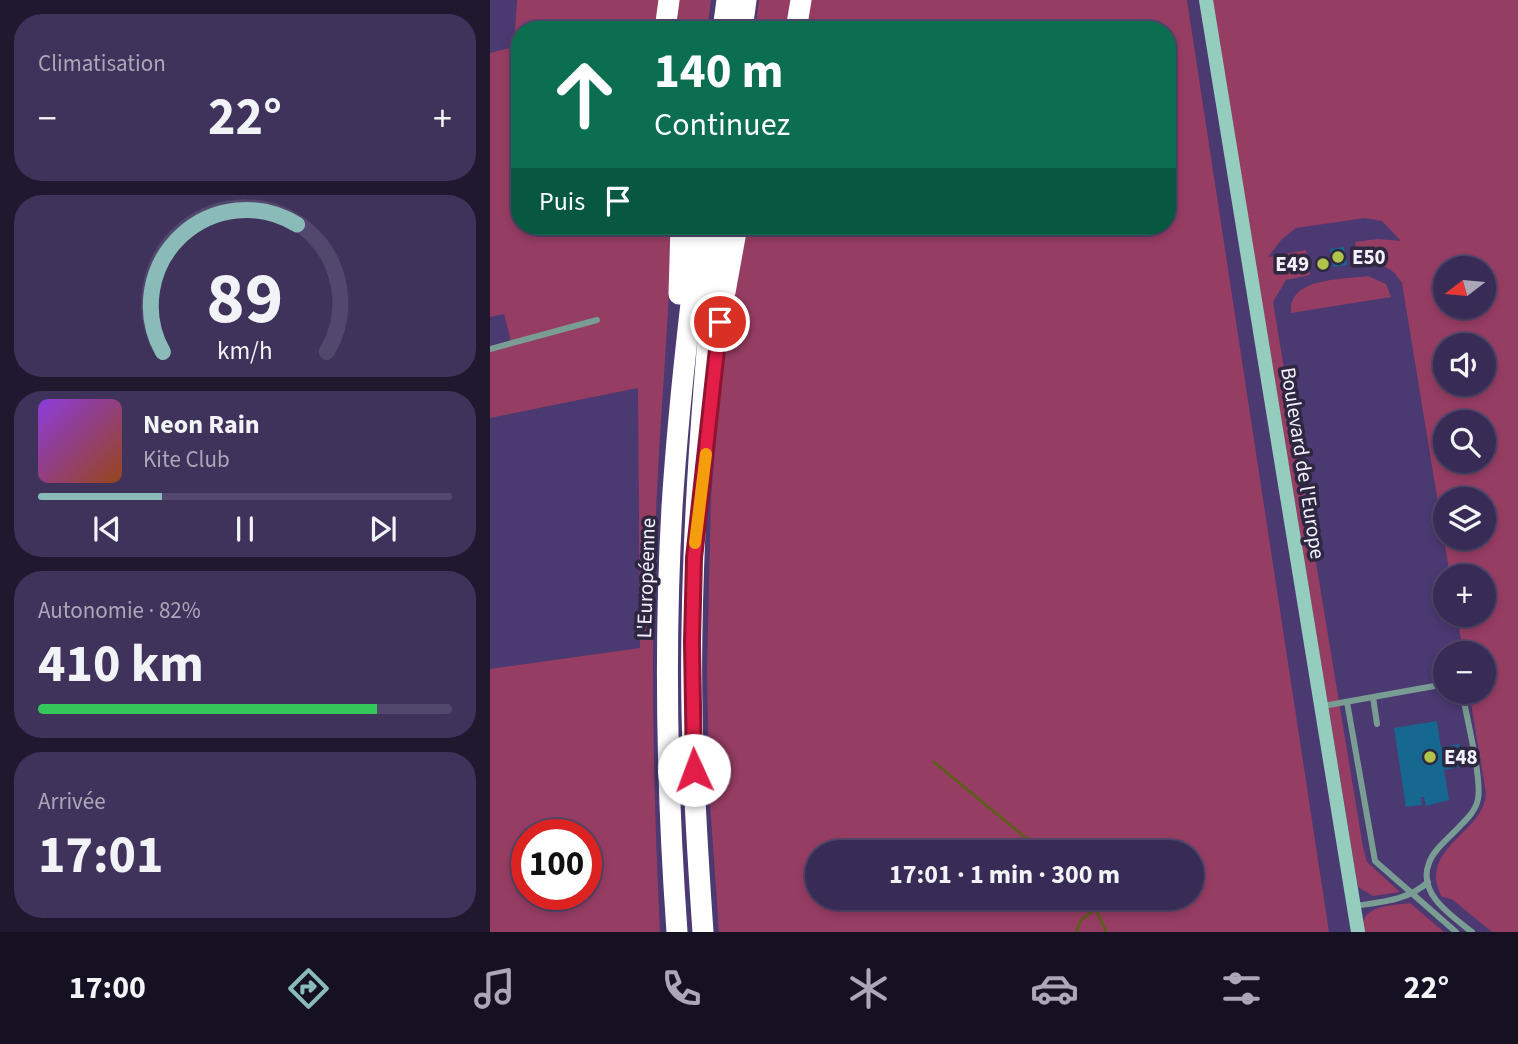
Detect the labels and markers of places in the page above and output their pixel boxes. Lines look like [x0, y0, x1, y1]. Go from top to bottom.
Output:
place label: E50 [1352, 242, 1386, 272]
place label: E49 [1275, 249, 1309, 279]
marker: E50 [1330, 249, 1346, 265]
marker: E49 [1315, 256, 1331, 272]
pin [690, 292, 750, 352]
place label: E48 [1444, 742, 1478, 772]
marker: E48 [1422, 749, 1438, 765]

